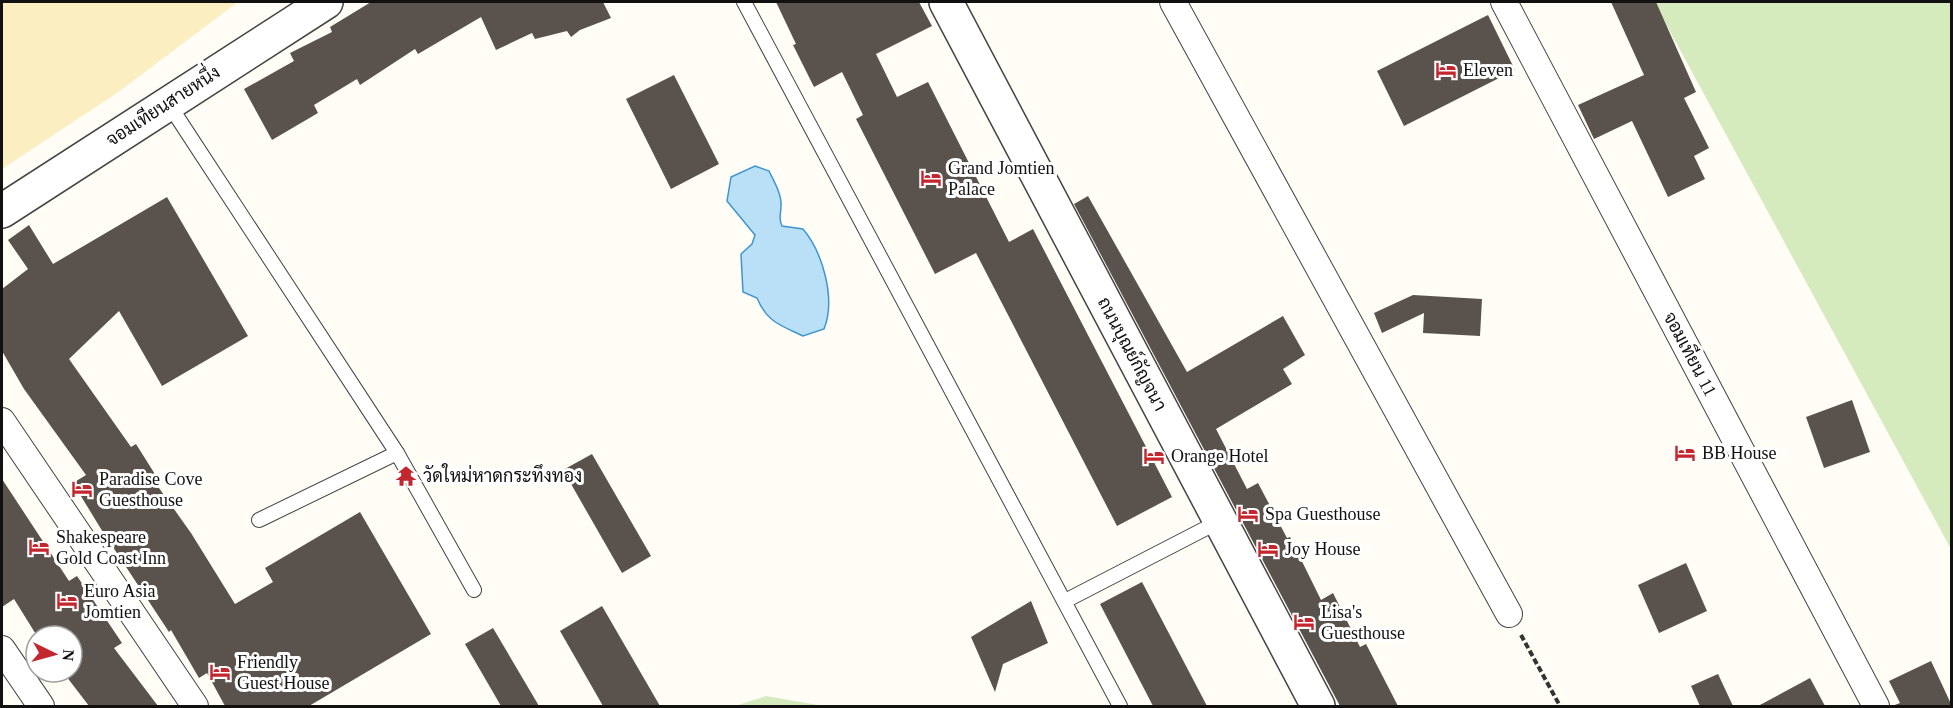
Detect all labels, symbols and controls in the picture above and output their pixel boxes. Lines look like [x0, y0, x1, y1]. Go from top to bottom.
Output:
street label: จอมเทียนสายหนึ่ง [99, 57, 224, 150]
hotel icon: Eleven [1434, 58, 1458, 82]
place label: Eleven [1463, 60, 1513, 80]
place label: Grand Jomtien Palace [948, 158, 1054, 199]
hotel icon: Grand Jomtien Palace [919, 166, 943, 190]
street label: ถนนบุณย์กัญจนา [1092, 292, 1173, 415]
street label: จอมเทียน 11 [1659, 307, 1723, 400]
hotel icon: BB House [1673, 441, 1697, 465]
place label: BB House [1702, 443, 1777, 463]
hotel icon: Orange Hotel [1142, 444, 1166, 468]
place label: Orange Hotel [1171, 446, 1268, 466]
place label: วัดใหม่หาดกระทึงทอง [423, 463, 582, 486]
temple icon: วัดใหม่หาดกระทึงทอง [394, 464, 418, 488]
place label: Paradise Cove Guesthouse [99, 469, 202, 510]
hotel icon: Paradise Cove Guesthouse [70, 477, 94, 501]
hotel icon: Spa Guesthouse [1236, 502, 1260, 526]
place label: Spa Guesthouse [1265, 504, 1381, 524]
place label: Shakespeare Gold Coast Inn [56, 527, 166, 568]
hotel icon: Shakespeare Gold Coast Inn [27, 535, 51, 559]
hotel icon: Joy House [1256, 537, 1280, 561]
place label: Joy House [1285, 539, 1361, 559]
place label: Euro Asia Jomtien [84, 581, 156, 622]
hotel icon: Euro Asia Jomtien [55, 589, 79, 613]
place label: Lisa's Guesthouse [1321, 602, 1405, 643]
hotel icon: Lisa's Guesthouse [1292, 610, 1316, 634]
north arrow [24, 624, 84, 684]
text: N [59, 649, 77, 662]
place label: Friendly Guest House [237, 652, 330, 693]
hotel icon: Friendly Guest House [208, 660, 232, 684]

